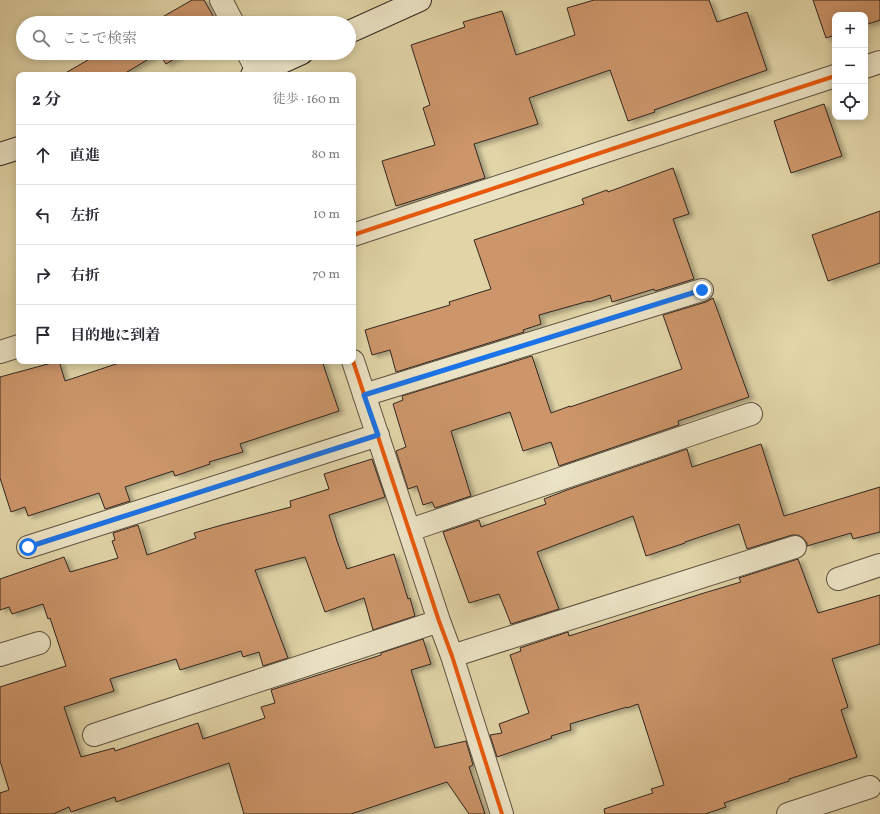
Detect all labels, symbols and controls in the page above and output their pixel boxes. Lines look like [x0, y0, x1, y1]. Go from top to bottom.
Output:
map controls [832, 12, 868, 120]
button: + [832, 12, 868, 48]
search box [16, 16, 356, 60]
icon: search [30, 27, 52, 49]
text: ここで検索 [62, 29, 137, 50]
button: − [832, 48, 868, 84]
button: locate [832, 84, 868, 120]
text: 2 分 [32, 89, 61, 112]
text: 徒歩 · 160 m [273, 91, 340, 109]
icon: ahead [32, 144, 54, 166]
text: 直進 [70, 146, 100, 167]
text: 80 m [311, 146, 340, 164]
icon: left [32, 204, 54, 226]
text: 左折 [70, 206, 100, 227]
text: 10 m [313, 206, 340, 224]
icon: right [32, 264, 54, 286]
text: 右折 [70, 266, 100, 287]
text: 70 m [312, 266, 340, 284]
route end [693, 281, 711, 299]
icon: arrive [32, 324, 54, 346]
text: 目的地に到着 [70, 326, 160, 347]
route start [19, 538, 37, 556]

